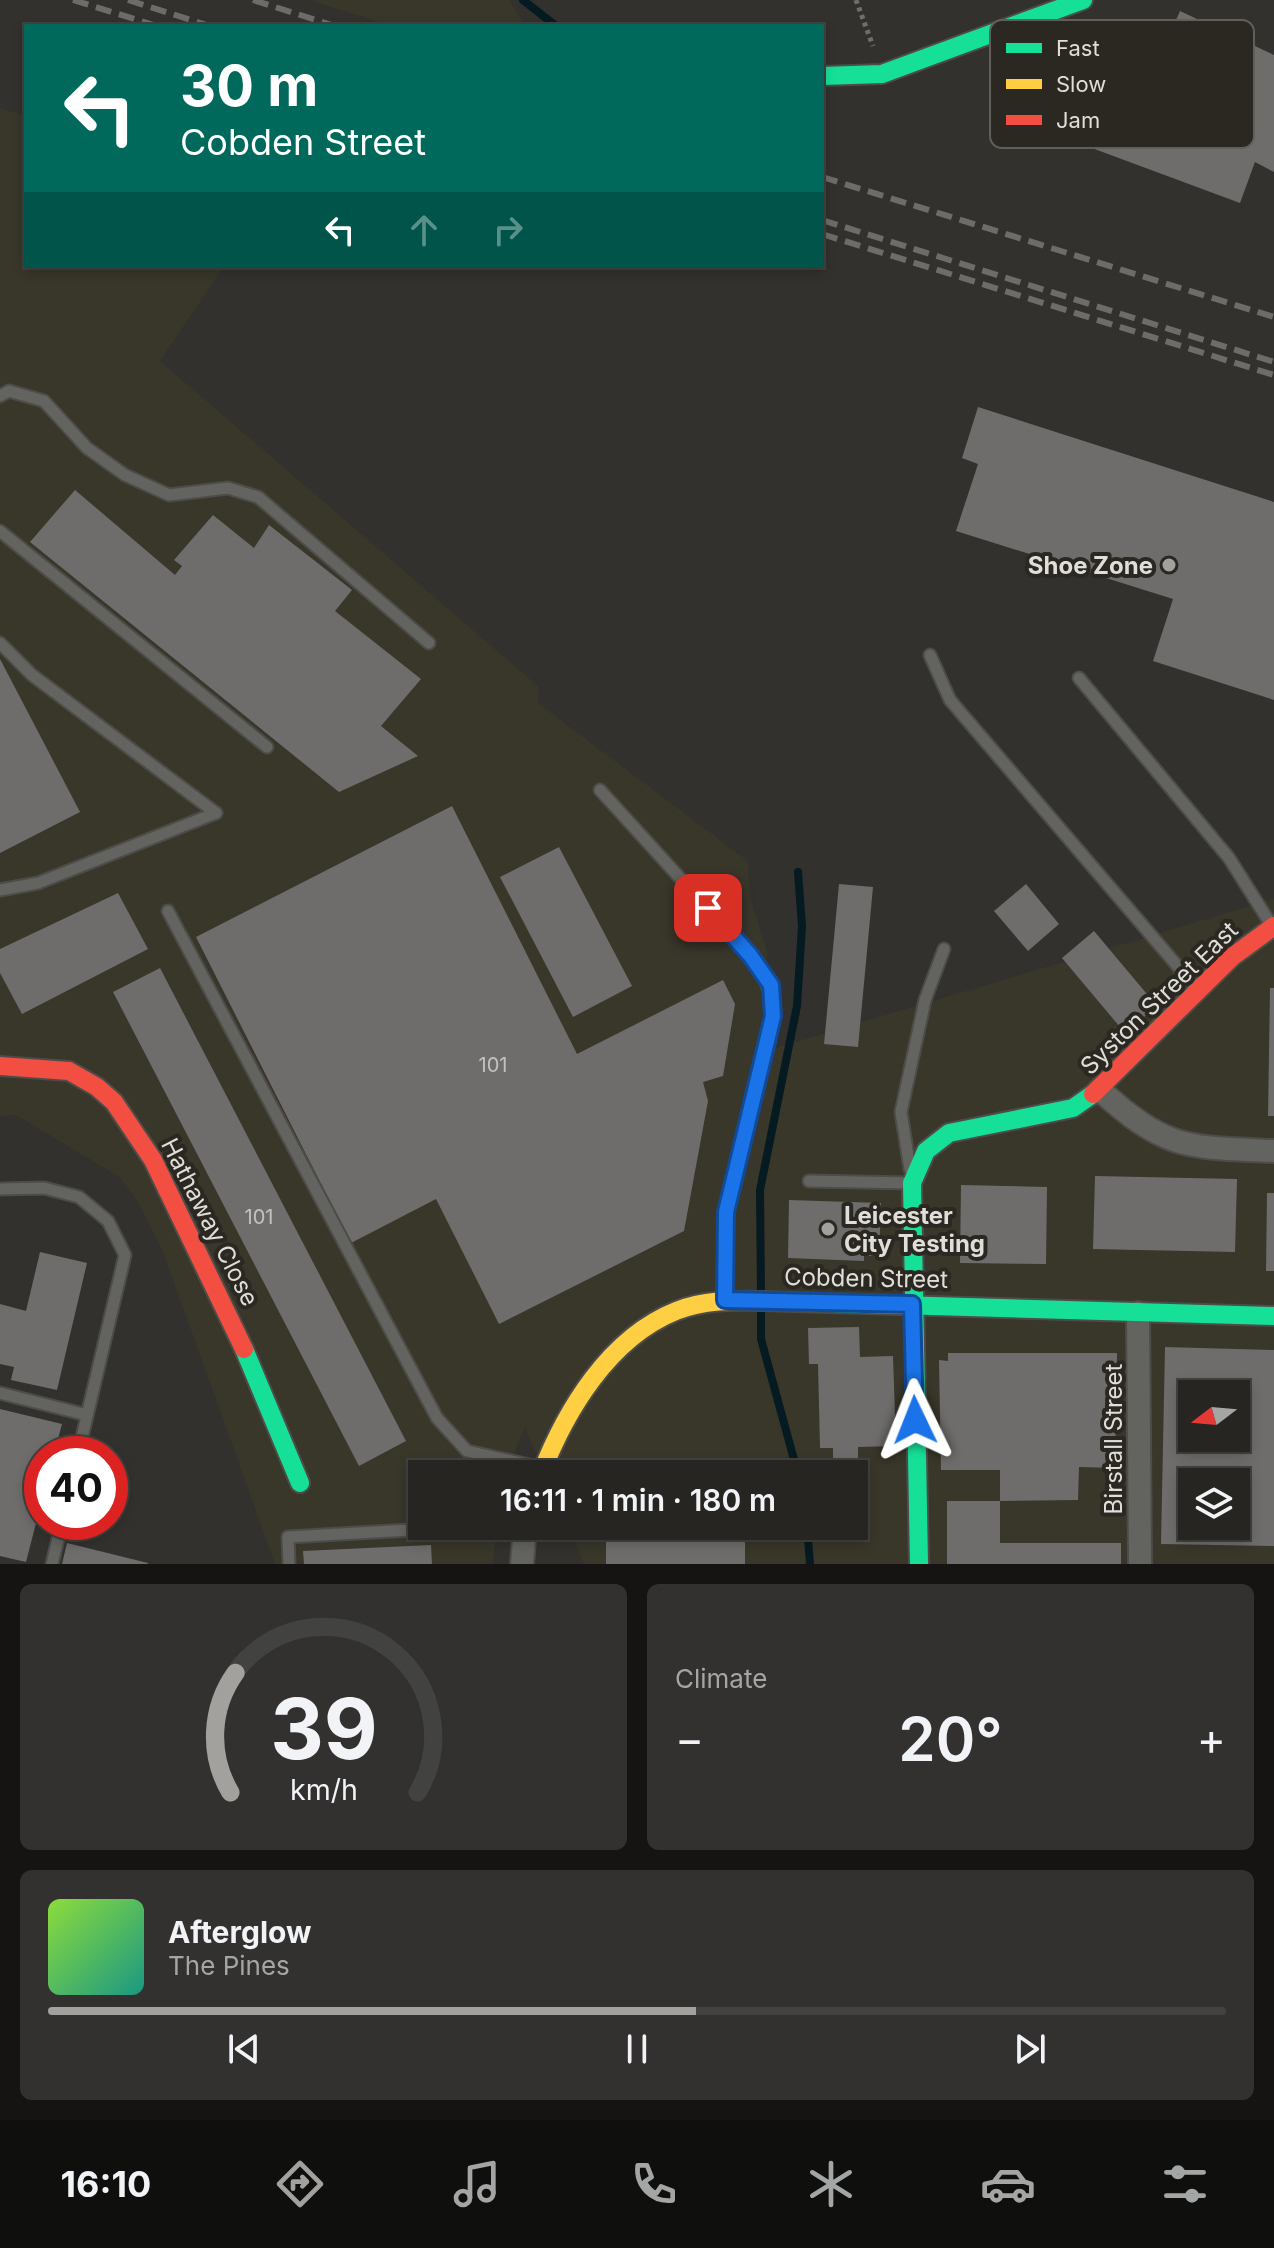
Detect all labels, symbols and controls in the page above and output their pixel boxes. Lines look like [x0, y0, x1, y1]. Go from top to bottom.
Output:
legend [990, 20, 1254, 148]
text: Fast [1056, 35, 1100, 61]
text: 30 m [180, 52, 318, 120]
icon: left [48, 56, 152, 160]
text: Slow [1056, 71, 1106, 97]
text: Jam [1056, 107, 1100, 133]
text: Cobden Street [180, 120, 426, 164]
icon: left [318, 208, 362, 252]
icon: ahead [402, 208, 446, 252]
icon: right [486, 208, 530, 252]
place label: Shoe Zone [1028, 551, 1153, 580]
marker: Shoe Zone [1160, 556, 1178, 574]
pin [674, 874, 742, 942]
icon: arrive [686, 886, 730, 930]
street label: Syston Street East [1074, 915, 1244, 1080]
house number: 101 [479, 1053, 507, 1077]
street label: Hathaway Close [155, 1133, 265, 1311]
place label: Leicester City Testing [844, 1201, 985, 1258]
house number: 101 [245, 1205, 273, 1229]
marker: Leicester City Testing [819, 1220, 837, 1238]
street label: Cobden Street [784, 1262, 948, 1294]
street label: Birstall Street [1099, 1363, 1128, 1514]
position arrow [873, 1378, 957, 1462]
north arrow [1178, 1380, 1250, 1452]
map controls [1178, 1380, 1250, 1540]
speed limit sign: 40 [24, 1436, 128, 1540]
button: layers [1178, 1468, 1250, 1540]
text: 16:11 · 1 min · 180 m [500, 1482, 776, 1518]
text: Climate [675, 1663, 767, 1694]
text: 39 [270, 1678, 377, 1779]
text: 20° [898, 1703, 1003, 1775]
text: − [675, 1712, 704, 1766]
text: + [1197, 1712, 1226, 1766]
text: km/h [290, 1772, 357, 1807]
text: Afterglow [168, 1914, 312, 1950]
text: The Pines [168, 1950, 290, 1981]
icon: previous [222, 2027, 266, 2071]
icon: pause [615, 2027, 659, 2071]
icon: next [1008, 2027, 1052, 2071]
icon: directions [272, 2156, 328, 2212]
icon: music [449, 2156, 505, 2212]
icon: phone [626, 2156, 682, 2212]
icon: climate [803, 2156, 859, 2212]
icon: car [980, 2156, 1036, 2212]
icon: filters [1157, 2156, 1213, 2212]
text: 16:10 [61, 2162, 151, 2206]

